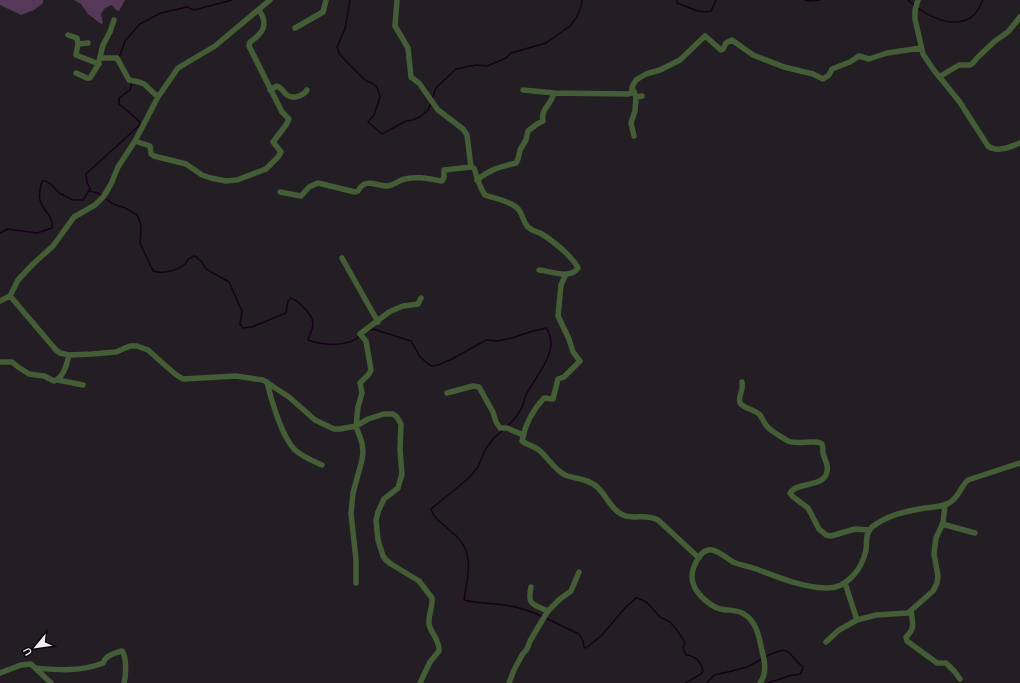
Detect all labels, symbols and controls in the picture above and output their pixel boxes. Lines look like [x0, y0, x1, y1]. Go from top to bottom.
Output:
north arrow [16, 627, 56, 667]
text: U [20, 645, 35, 658]

